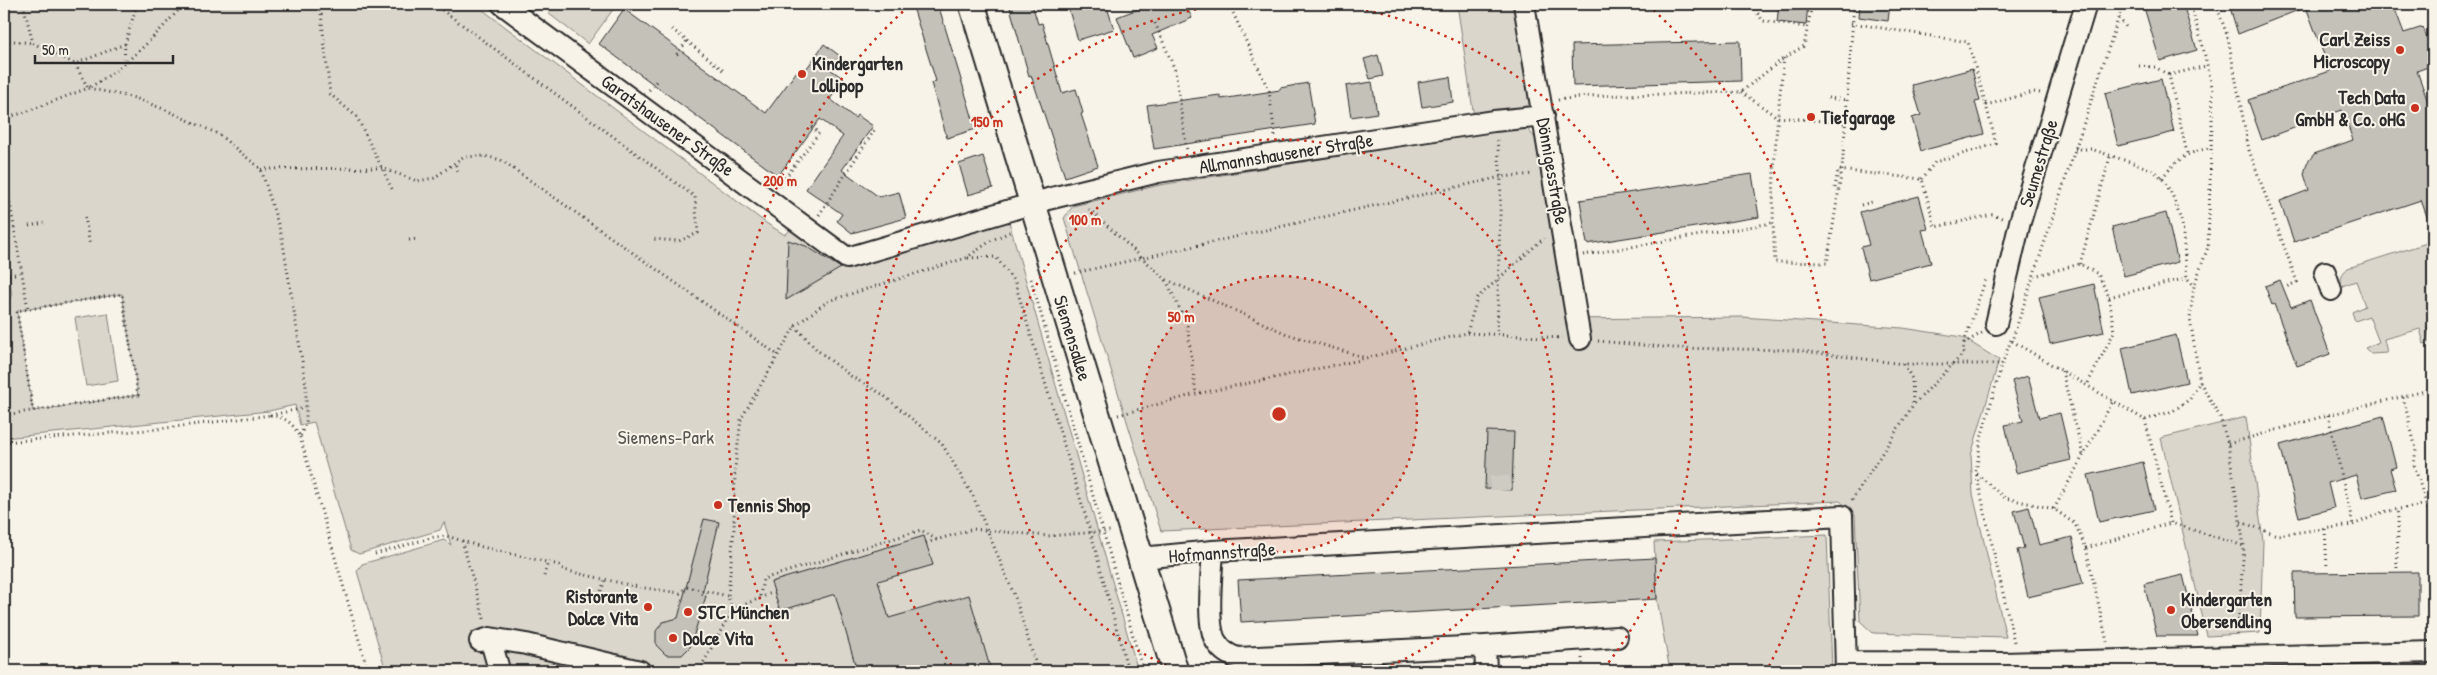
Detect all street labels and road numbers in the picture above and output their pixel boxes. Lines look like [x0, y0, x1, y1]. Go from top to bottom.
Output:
street label: Garatshausener Straße [596, 68, 740, 182]
street label: Seumestraße [2012, 115, 2064, 210]
street label: Dönnigesstraße [1531, 116, 1575, 227]
street label: Allmannshausener Straße [1197, 126, 1375, 180]
street label: Siemensallee [1048, 292, 1098, 384]
street label: Hofmannstraße [1168, 535, 1277, 569]

